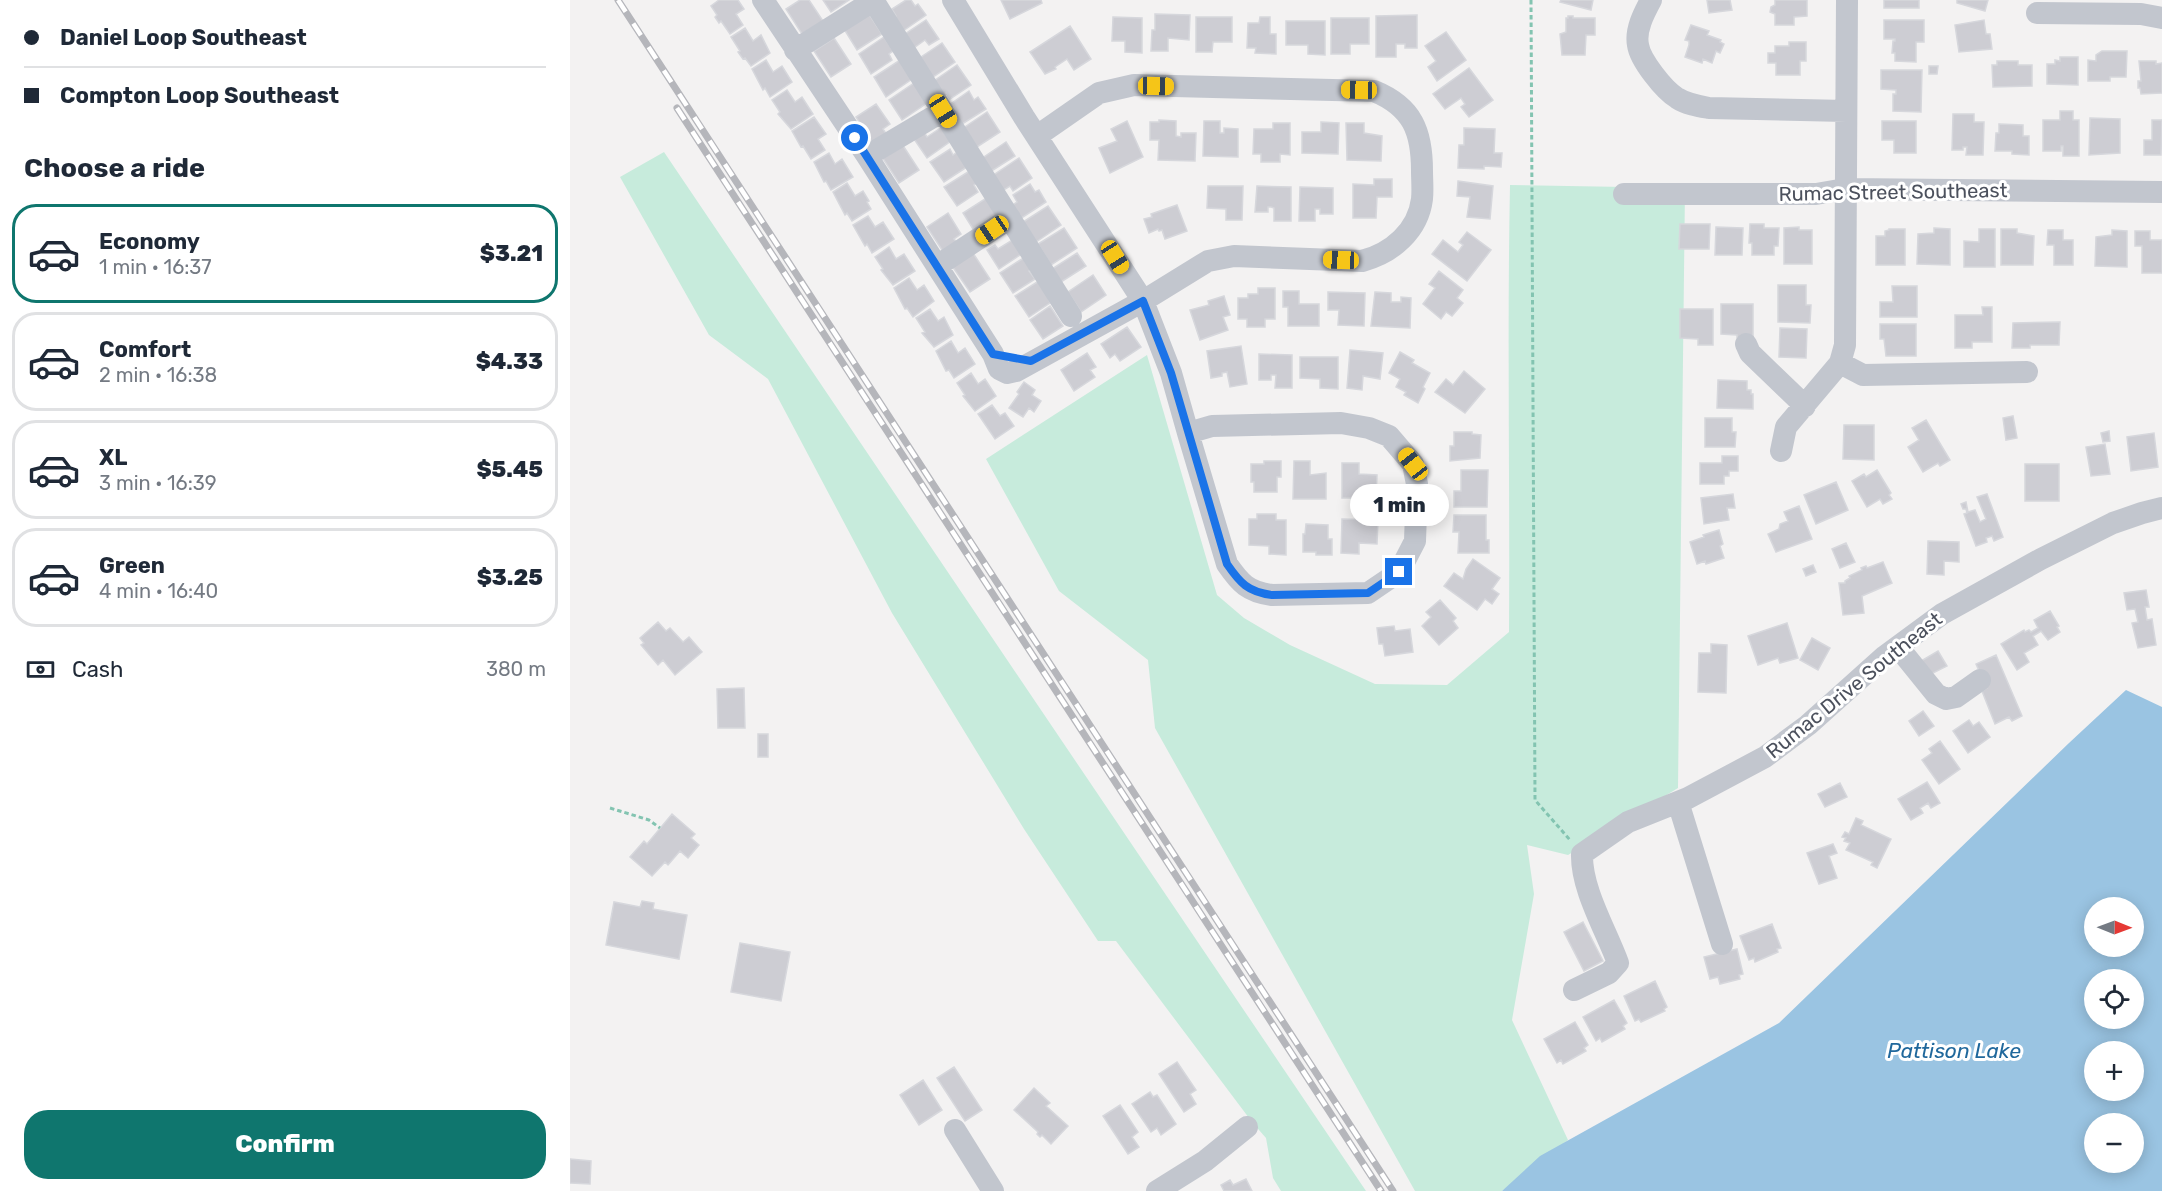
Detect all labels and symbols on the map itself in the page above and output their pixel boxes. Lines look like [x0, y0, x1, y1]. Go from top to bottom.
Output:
car [1138, 77, 1174, 95]
car [1341, 81, 1377, 99]
car [926, 91, 960, 131]
route start [841, 124, 868, 151]
street label: Rumac Street Southeast [1778, 178, 2008, 206]
car [972, 212, 1012, 248]
car [1098, 237, 1132, 277]
car [1323, 250, 1359, 270]
car [1395, 444, 1431, 484]
callout: 1 min [1350, 485, 1448, 527]
route end [1385, 558, 1412, 585]
street label: Rumac Drive Southeast [1761, 607, 1947, 763]
north arrow [2084, 897, 2144, 957]
water label: Pattison Lake [1887, 1038, 2021, 1063]

